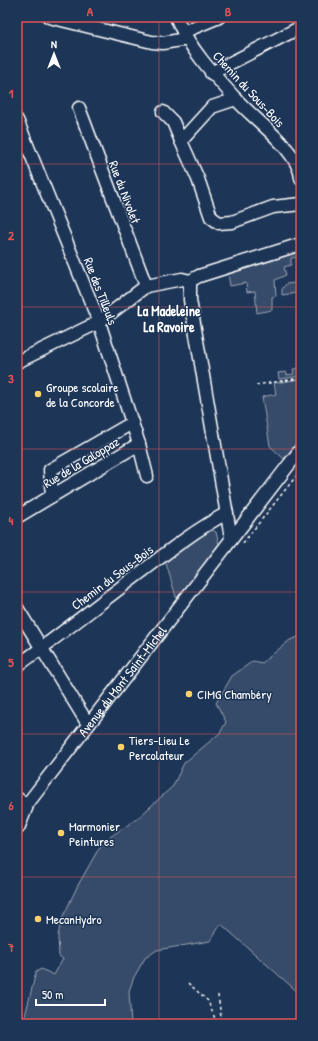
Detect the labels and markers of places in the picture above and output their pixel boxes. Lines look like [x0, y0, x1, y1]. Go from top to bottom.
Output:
place label: Groupe scolaire de la Concorde [46, 378, 118, 411]
marker: Groupe scolaire de la Concorde [33, 389, 43, 399]
place label: CIMG Chambéry [197, 685, 272, 703]
marker: CIMG Chambéry [184, 689, 194, 699]
place label: Tiers-Lieu Le Percolateur [129, 731, 190, 764]
marker: Tiers-Lieu Le Percolateur [116, 742, 126, 752]
place label: Marmonier Peintures [69, 817, 120, 850]
marker: Marmonier Peintures [56, 828, 66, 838]
place label: MecanHydro [46, 910, 102, 928]
marker: MecanHydro [33, 914, 43, 924]

